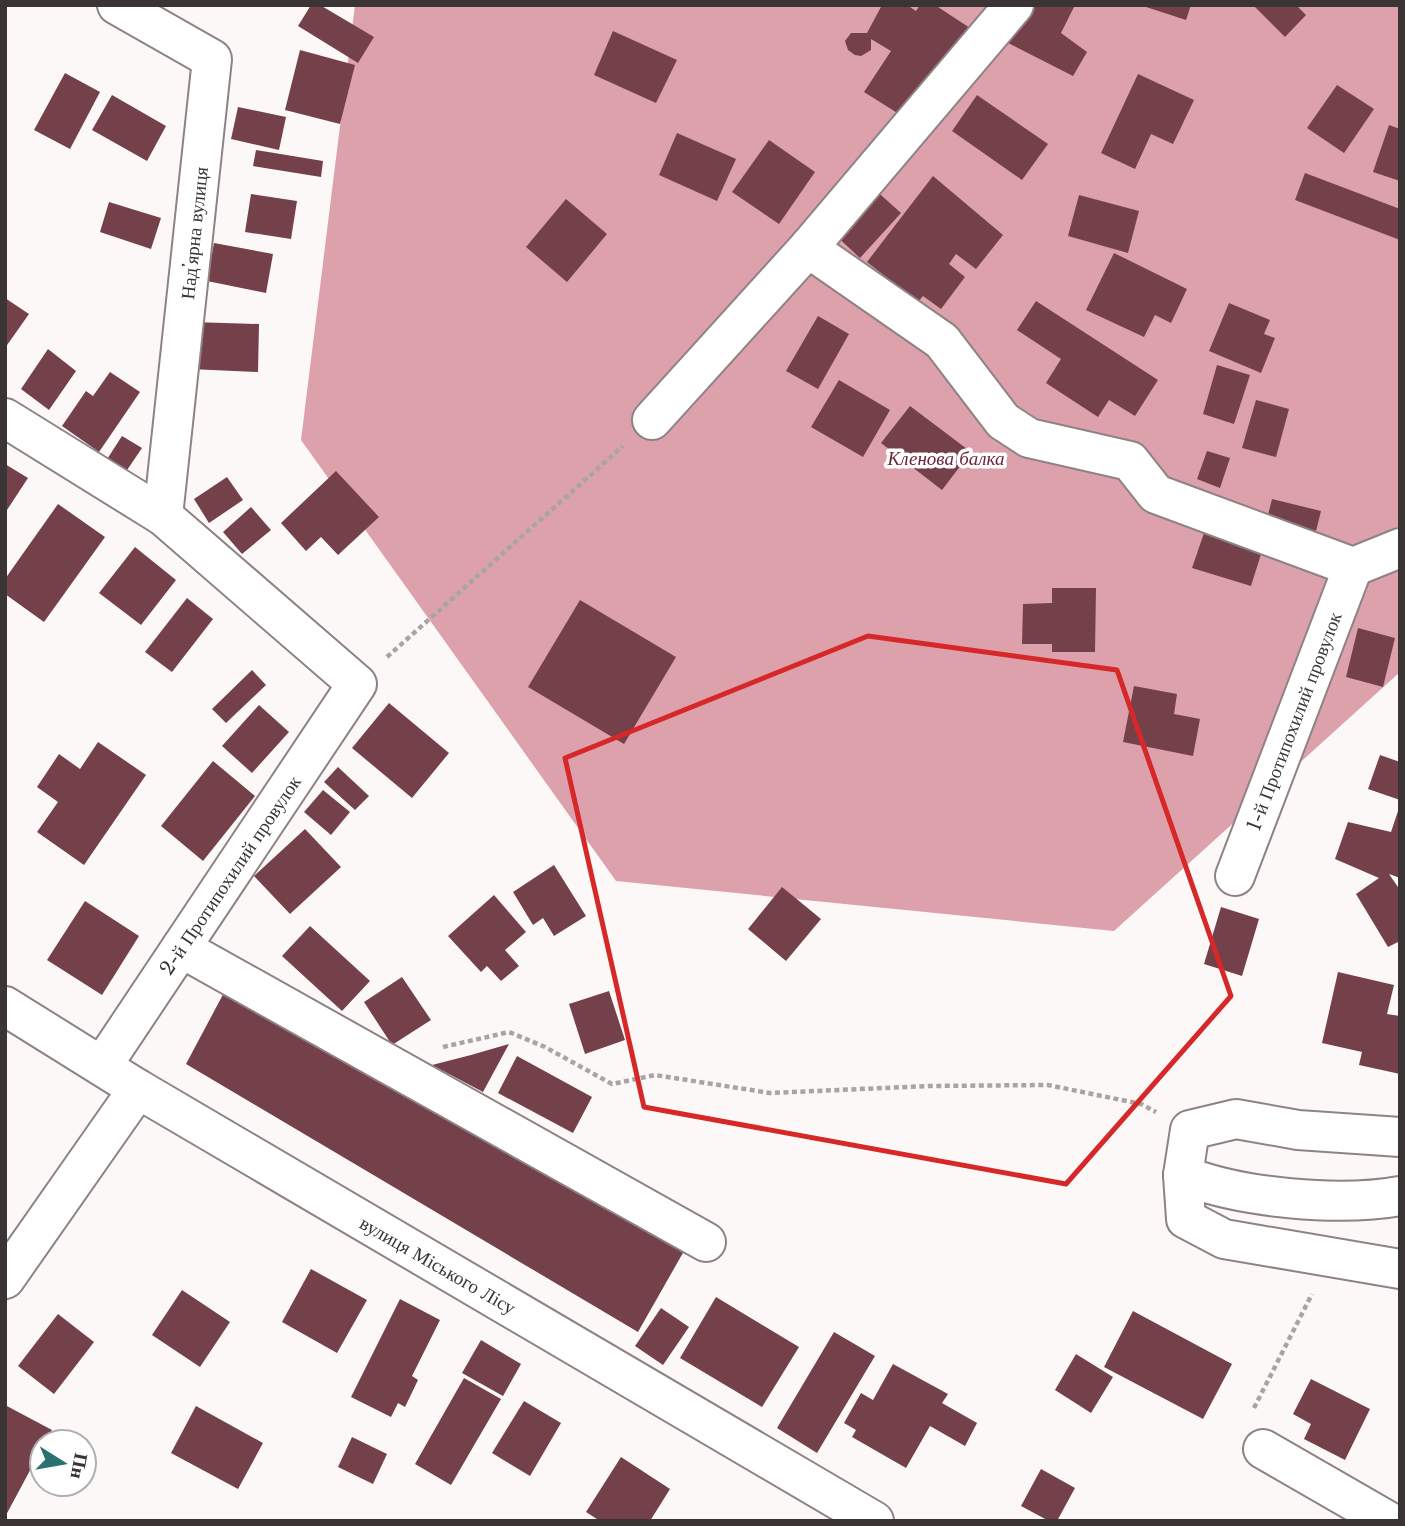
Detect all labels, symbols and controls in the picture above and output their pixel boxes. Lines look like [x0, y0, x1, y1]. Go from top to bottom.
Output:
street label: Надʼярна вулиця [176, 165, 213, 300]
park label: Кленова балка [887, 447, 1004, 470]
street label: 1-й Протипохилий провулок [1242, 608, 1347, 834]
street label: 2-й Протипохилий провулок [155, 771, 306, 979]
street label: вулиця Міського Лісу [356, 1211, 520, 1320]
north arrow [28, 1428, 98, 1498]
text: Пн [65, 1451, 93, 1481]

